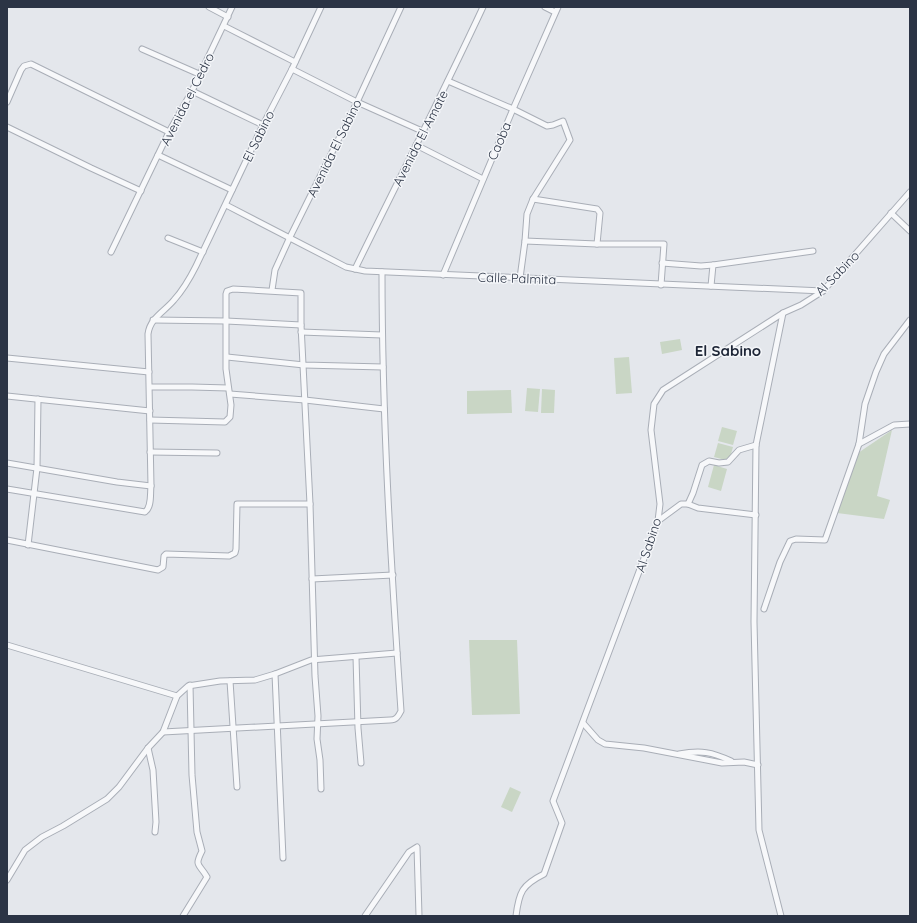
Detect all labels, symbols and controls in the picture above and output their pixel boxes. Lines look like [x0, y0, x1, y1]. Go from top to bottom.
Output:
street label: Avenida el Cedro [157, 50, 217, 148]
street label: Avenida El Amate [389, 87, 451, 189]
street label: Avenida El Sabino [303, 96, 365, 200]
street label: El Sabino [239, 108, 277, 164]
street label: Caoba [484, 119, 514, 163]
street label: Al Sabino [812, 247, 862, 299]
street label: Calle Palmita [477, 269, 557, 287]
district label: El Sabino [695, 341, 761, 360]
street label: Al Sabino [632, 516, 664, 574]

